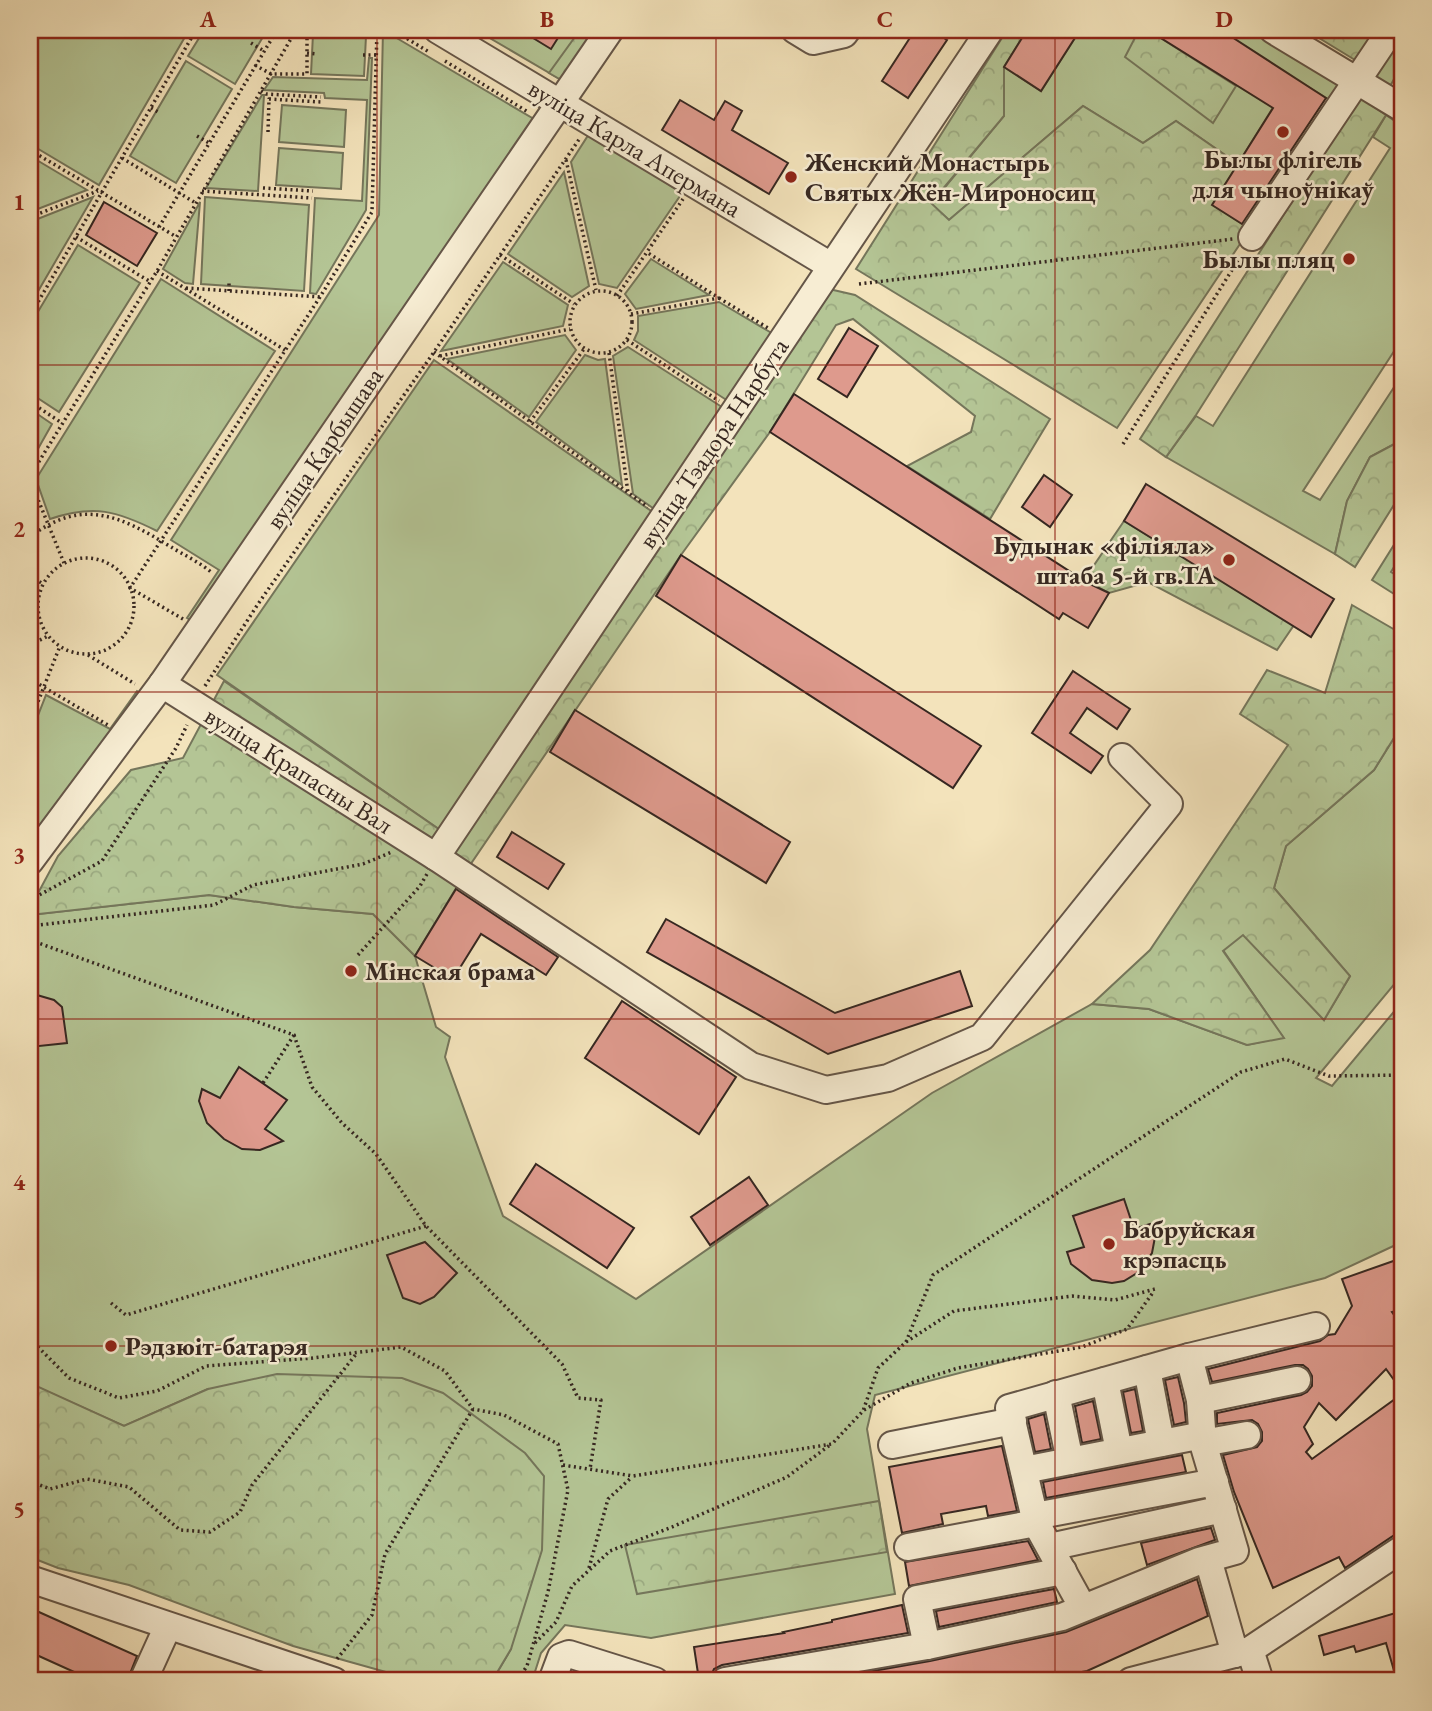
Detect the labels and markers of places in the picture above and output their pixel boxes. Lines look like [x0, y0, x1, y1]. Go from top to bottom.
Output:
marker: Былы флігель для чыноўнікаў [1275, 124, 1291, 140]
place label: Былы флігель для чыноўнікаў [1192, 142, 1374, 206]
place label: Женский Монастырь Святых Жён-Мироносиц [804, 145, 1096, 209]
marker: Женский Монастырь Святых Жён-Мироносиц [783, 169, 799, 185]
place label: Былы пляц [1202, 242, 1335, 276]
marker: Былы пляц [1341, 251, 1357, 267]
place label: Будынак «філіяла» штаба 5-й гв.ТА [993, 528, 1215, 592]
marker: Будынак «філіяла» штаба 5-й гв.ТА [1221, 552, 1237, 568]
place label: Мінская брама [365, 954, 536, 988]
marker: Мінская брама [343, 963, 359, 979]
place label: Бабруйская крэпасць [1123, 1212, 1255, 1276]
marker: Бабруйская крэпасць [1101, 1236, 1117, 1252]
place label: Рэдзюіт-батарэя [125, 1329, 308, 1363]
marker: Рэдзюіт-батарэя [103, 1338, 119, 1354]

